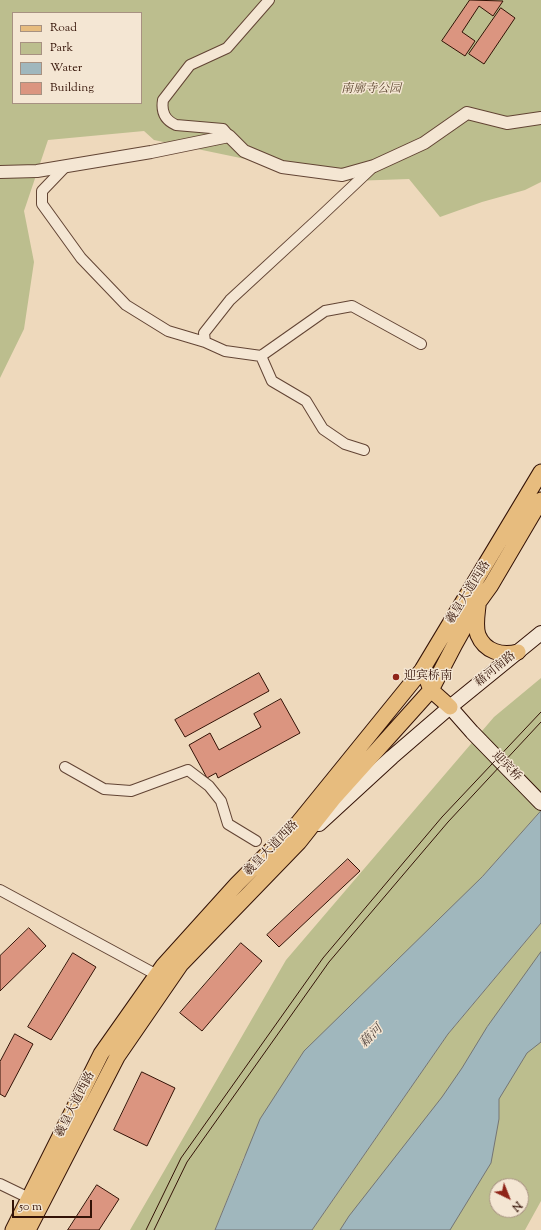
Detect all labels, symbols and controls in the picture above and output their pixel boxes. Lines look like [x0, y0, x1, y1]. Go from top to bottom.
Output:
legend [12, 12, 142, 104]
text: Road [50, 19, 77, 37]
text: Park [50, 39, 73, 57]
text: Water [50, 59, 82, 77]
text: Building [50, 79, 94, 97]
park label: 南廓寺公园 [341, 83, 401, 97]
street label: 羲皇大道西路 [444, 559, 494, 627]
street label: 藉河南路 [473, 649, 519, 691]
place label: 迎宾桥南 [404, 670, 452, 684]
marker: 迎宾桥南 [391, 672, 401, 682]
street label: 迎宾桥 [488, 749, 524, 785]
street label: 羲皇大道西路 [242, 818, 302, 880]
water label: 藉河 [357, 1022, 387, 1052]
street label: 羲皇大道西路 [53, 1070, 99, 1140]
north arrow [489, 1178, 529, 1218]
scale bar [14, 1192, 94, 1218]
text: N [508, 1197, 525, 1215]
text: 50 m [19, 1198, 42, 1216]

